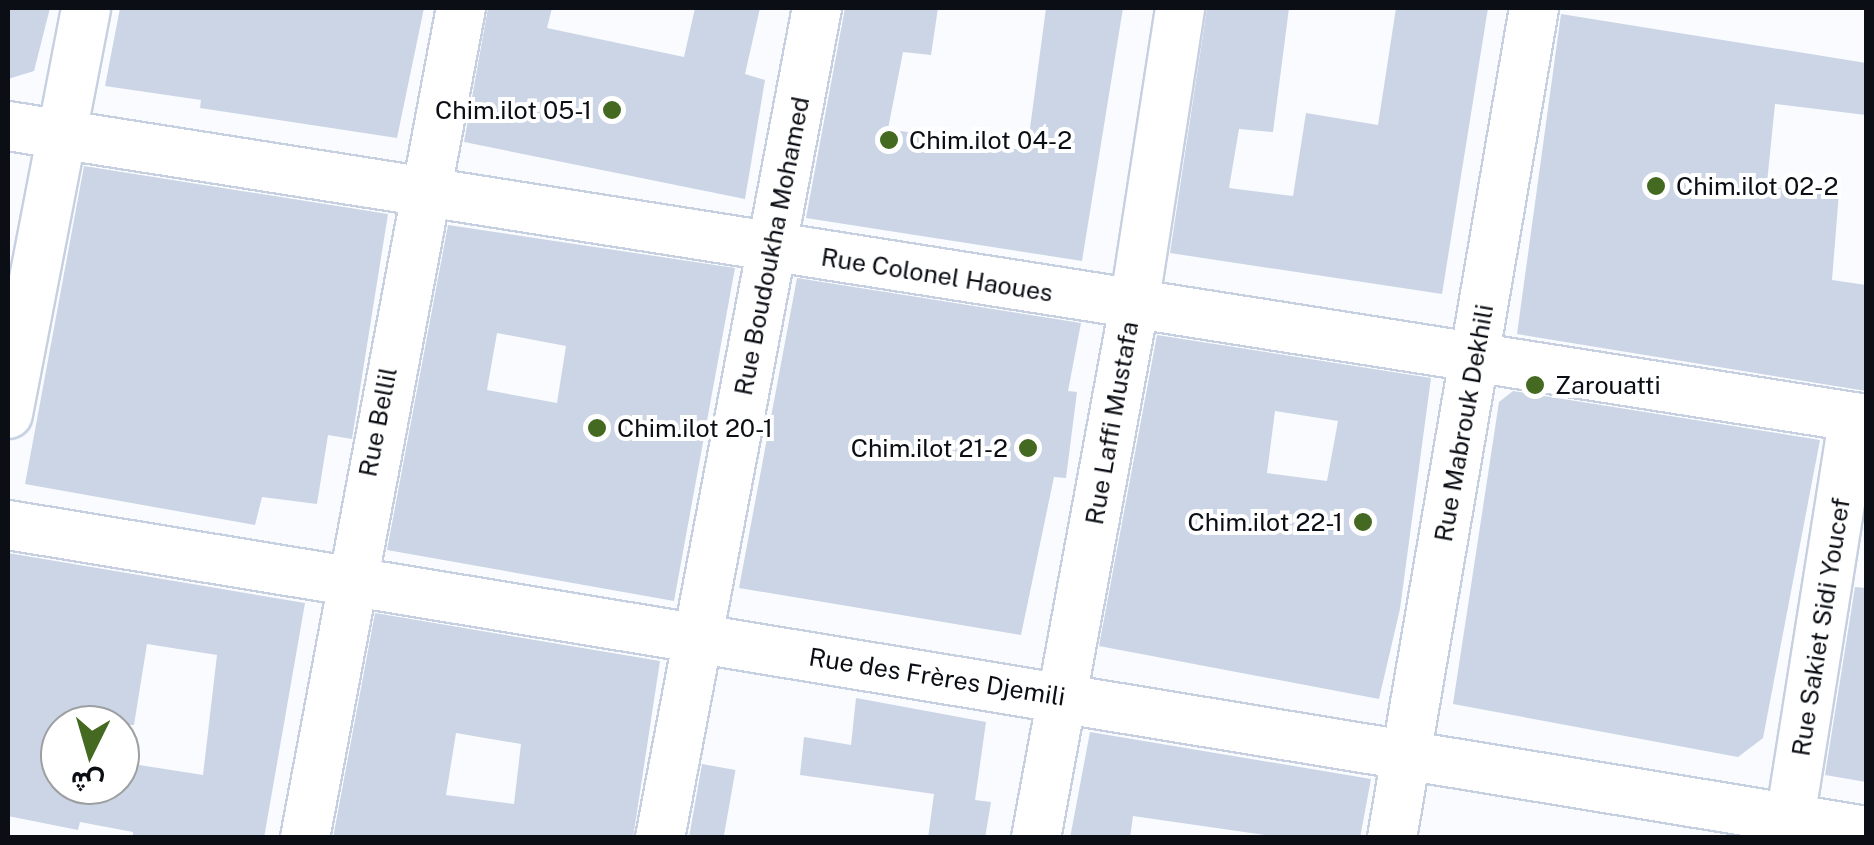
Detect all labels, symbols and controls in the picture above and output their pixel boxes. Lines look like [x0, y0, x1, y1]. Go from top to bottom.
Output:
street label: Rue Boudoukha Mohamed [728, 94, 816, 398]
place label: Chim.ilot 05-1 [435, 95, 592, 125]
marker: Chim.ilot 05-1 [601, 99, 623, 121]
place label: Chim.ilot 04-2 [909, 125, 1072, 155]
marker: Chim.ilot 04-2 [878, 129, 900, 151]
place label: Chim.ilot 02-2 [1676, 171, 1838, 201]
marker: Chim.ilot 02-2 [1645, 175, 1667, 197]
street label: Rue Colonel Haoues [819, 242, 1055, 308]
street label: Rue Mabrouk Dekhili [1428, 302, 1500, 544]
street label: Rue Laffi Mustafa [1079, 319, 1145, 527]
street label: Rue Bellil [353, 365, 403, 479]
place label: Zarouatti [1555, 370, 1661, 400]
marker: Zarouatti [1524, 374, 1546, 396]
place label: Chim.ilot 20-1 [617, 413, 773, 443]
marker: Chim.ilot 20-1 [586, 417, 608, 439]
place label: Chim.ilot 21-2 [851, 433, 1008, 463]
marker: Chim.ilot 21-2 [1017, 437, 1039, 459]
street label: Rue Sakiet Sidi Youcef [1786, 496, 1856, 758]
place label: Chim.ilot 22-1 [1188, 507, 1343, 537]
marker: Chim.ilot 22-1 [1352, 511, 1374, 533]
street label: Rue des Frères Djemili [806, 642, 1068, 712]
north arrow [40, 705, 140, 805]
text: ش [69, 765, 106, 801]

